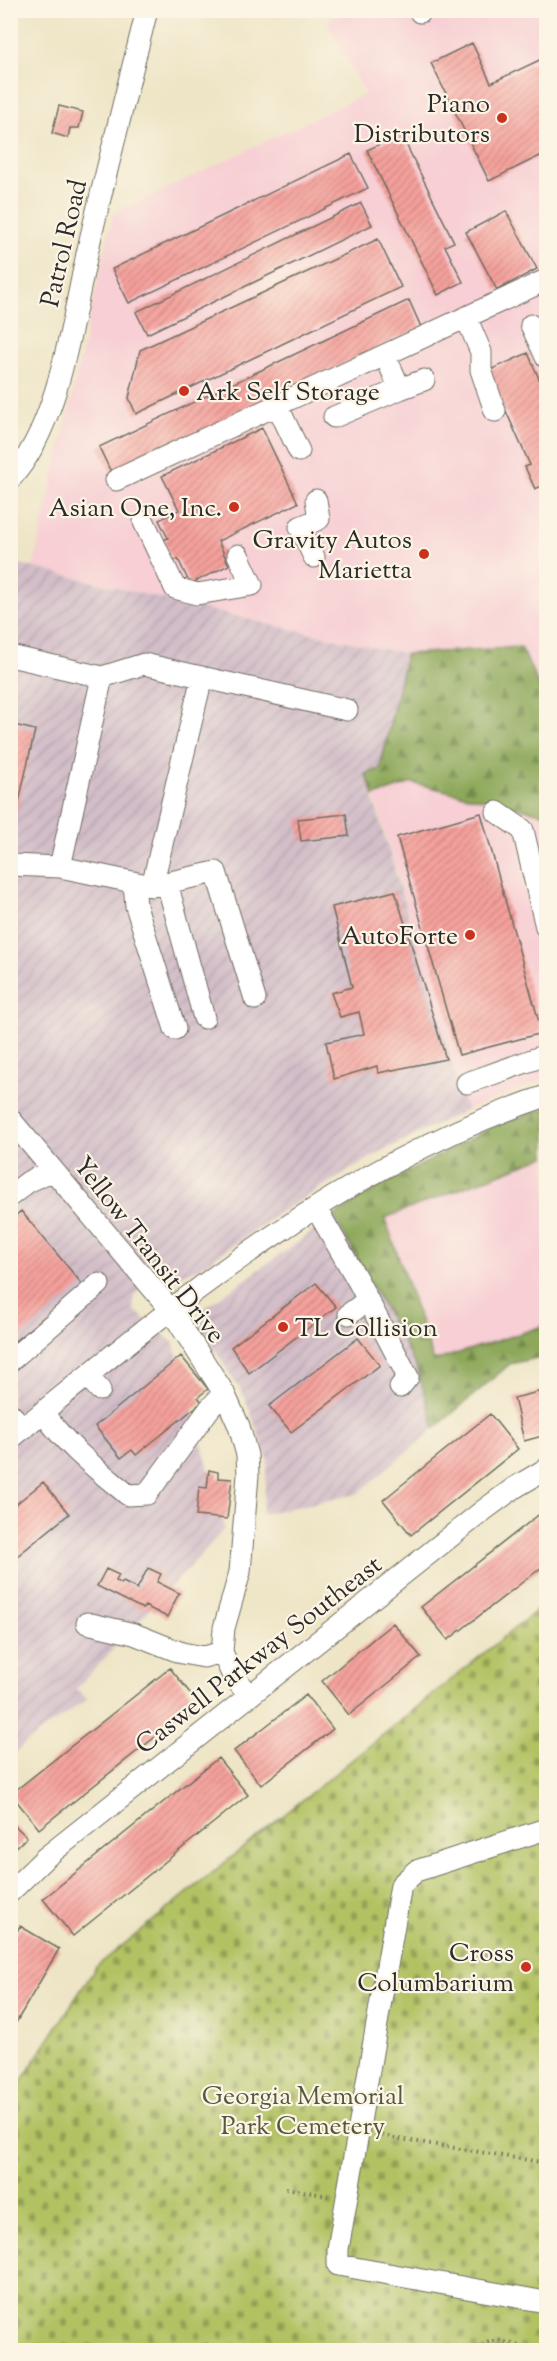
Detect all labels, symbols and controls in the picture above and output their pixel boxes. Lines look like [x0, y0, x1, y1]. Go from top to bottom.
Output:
place label: Piano Distributors [354, 87, 490, 154]
marker: Piano Distributors [495, 111, 509, 125]
street label: Patrol Road [33, 176, 98, 311]
place label: Ark Self Storage [196, 375, 380, 412]
marker: Ark Self Storage [177, 384, 191, 398]
place label: Asian One, Inc. [48, 491, 222, 528]
marker: Asian One, Inc. [227, 500, 241, 514]
place label: Gravity Autos Marietta [253, 523, 412, 590]
marker: Gravity Autos Marietta [417, 547, 431, 561]
place label: AutoForte [341, 919, 458, 956]
marker: AutoForte [463, 928, 477, 942]
street label: Yellow Transit Drive [63, 1149, 233, 1352]
place label: TL Collision [295, 1311, 438, 1348]
marker: TL Collision [276, 1320, 290, 1334]
street label: Caswell Parkway Southeast [128, 1548, 391, 1764]
place label: Cross Columbarium [357, 1936, 514, 2003]
marker: Cross Columbarium [519, 1960, 533, 1974]
park label: Georgia Memorial Park Cemetery [202, 2079, 404, 2146]

